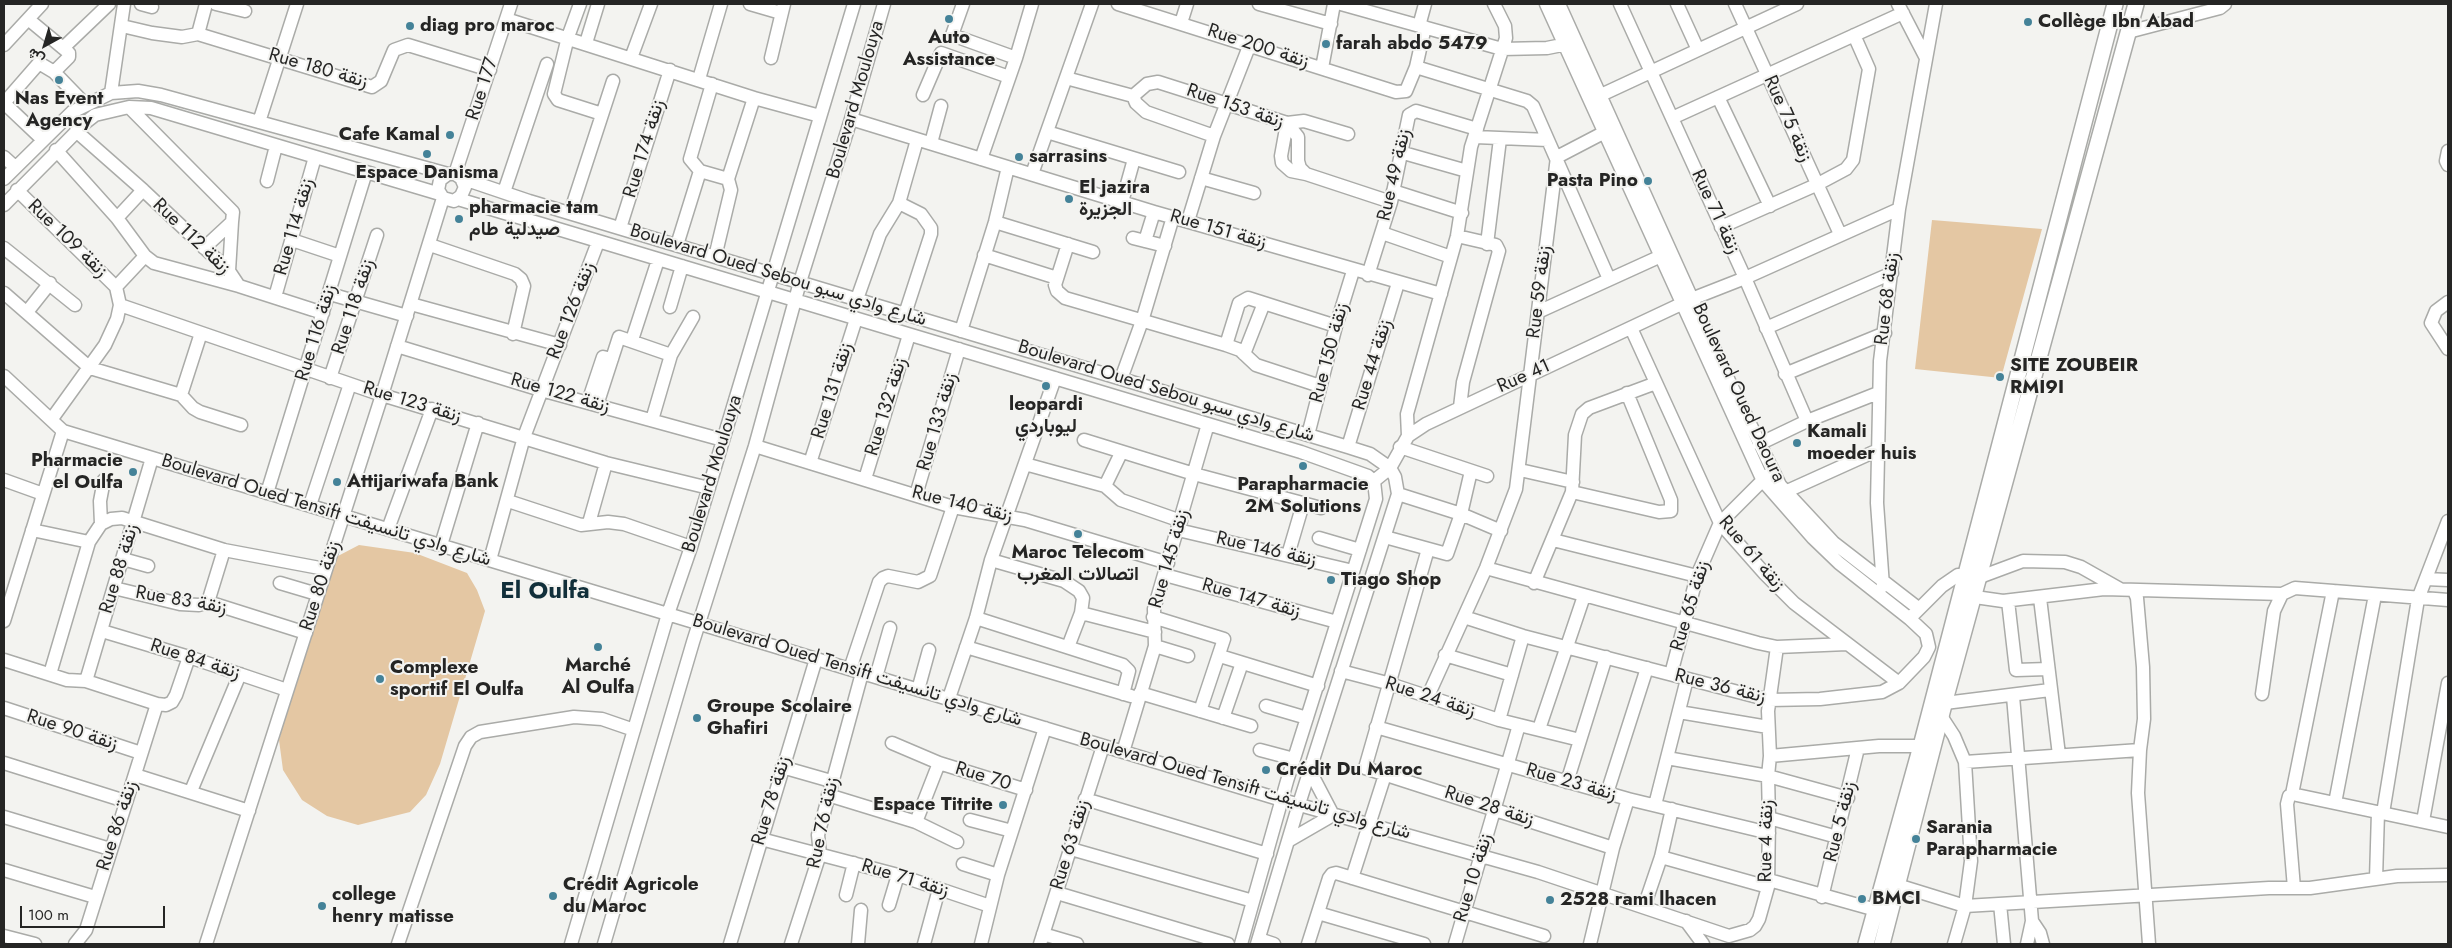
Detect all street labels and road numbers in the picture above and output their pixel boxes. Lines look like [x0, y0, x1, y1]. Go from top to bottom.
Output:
street label: Boulevard Moulouya [823, 18, 889, 182]
street label: Rue 200 زنقة [1204, 20, 1312, 74]
street label: Rue 180 زنقة [266, 44, 370, 94]
street label: Rue 177 [462, 55, 504, 123]
street label: Rue 75 زنقة [1758, 72, 1816, 166]
street label: Rue 153 زنقة [1183, 80, 1287, 134]
street label: Rue 174 زنقة [619, 97, 671, 201]
street label: Rue 49 زنقة [1373, 127, 1417, 223]
street label: Rue 71 زنقة [1686, 166, 1744, 258]
street label: Rue 114 زنقة [270, 176, 320, 278]
street label: Rue 112 زنقة [147, 194, 235, 280]
street label: Rue 109 زنقة [22, 195, 112, 283]
street label: Rue 151 زنقة [1167, 205, 1269, 255]
street label: Boulevard Oued Sebou شارع وادي سبو [627, 220, 929, 332]
street label: Rue 59 زنقة [1523, 244, 1557, 340]
street label: Rue 68 زنقة [1871, 251, 1905, 347]
street label: Rue 118 زنقة [328, 256, 380, 358]
street label: Rue 126 زنقة [543, 259, 601, 363]
street label: Rue 116 زنقة [292, 282, 342, 384]
street label: Boulevard Oued Daoura [1687, 300, 1789, 486]
street label: Rue 150 زنقة [1306, 301, 1354, 405]
street label: Rue 44 زنقة [1348, 317, 1398, 413]
street label: Boulevard Oued Sebou شارع وادي سبو [1015, 336, 1317, 448]
street label: Rue 131 زنقة [808, 340, 858, 442]
street label: Rue 132 زنقة [861, 355, 913, 459]
street label: Rue 41 [1494, 355, 1554, 399]
street label: Rue 122 زنقة [508, 369, 612, 419]
street label: Rue 133 زنقة [913, 370, 963, 474]
street label: Rue 123 زنقة [360, 377, 464, 429]
street label: Boulevard Moulouya [678, 393, 748, 555]
street label: Boulevard Oued Tensift شارع وادي تانسيفت [159, 450, 493, 572]
street label: Rue 140 زنقة [909, 482, 1015, 528]
street label: Rue 145 زنقة [1145, 507, 1195, 611]
street label: Rue 61 زنقة [1713, 512, 1789, 596]
street label: Rue 88 زنقة [96, 521, 144, 617]
street label: Rue 146 زنقة [1214, 527, 1318, 573]
street label: Rue 80 زنقة [296, 538, 346, 634]
street label: Rue 65 زنقة [1666, 558, 1716, 654]
street label: Rue 147 زنقة [1199, 574, 1303, 624]
street label: Rue 83 زنقة [133, 582, 229, 620]
street label: Boulevard Oued Tensift شارع وادي تانسيفت [690, 610, 1024, 732]
street label: Rue 84 زنقة [147, 635, 243, 685]
street label: Rue 36 زنقة [1672, 665, 1768, 709]
street label: Rue 24 زنقة [1382, 673, 1478, 723]
street label: Rue 90 زنقة [24, 706, 120, 756]
street label: Boulevard Oued Tensift شارع وادي تانسيفت [1077, 729, 1413, 845]
street label: Rue 78 زنقة [748, 754, 796, 848]
street label: Rue 70 [952, 758, 1014, 796]
street label: Rue 23 زنقة [1523, 759, 1619, 807]
street label: Rue 76 زنقة [803, 775, 845, 871]
street label: Rue 86 زنقة [93, 778, 143, 874]
street label: Rue 5 زنقة [1820, 779, 1862, 865]
street label: Rue 28 زنقة [1441, 782, 1537, 832]
street label: Rue 63 زنقة [1046, 797, 1096, 893]
street label: Rue 4 زنقة [1755, 799, 1779, 883]
street label: Rue 10 زنقة [1450, 831, 1498, 925]
street label: Rue 71 زنقة [859, 855, 951, 903]

